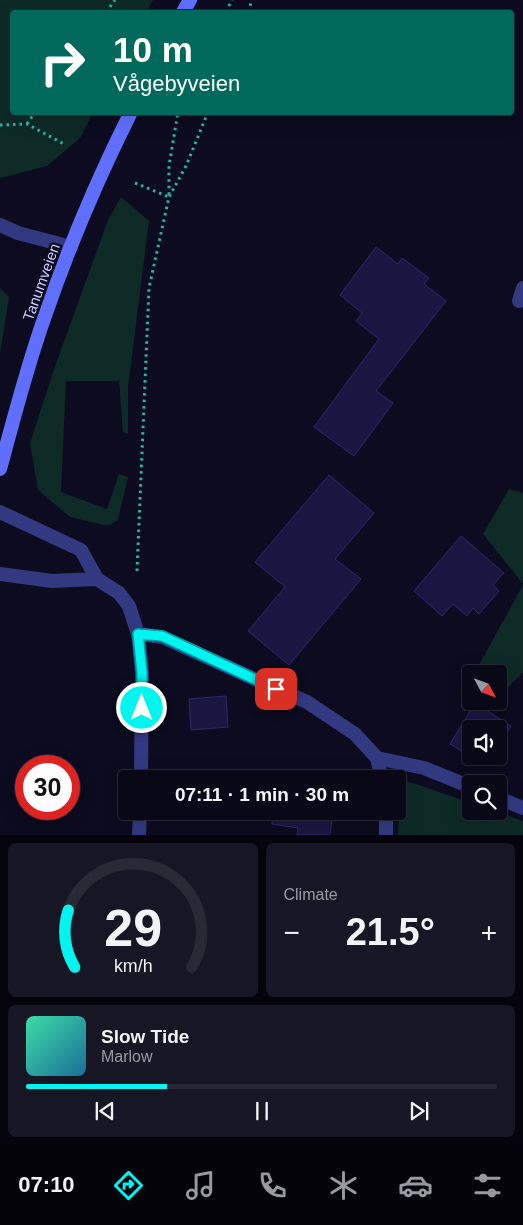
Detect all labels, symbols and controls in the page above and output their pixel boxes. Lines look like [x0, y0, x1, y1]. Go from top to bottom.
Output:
icon: right [30, 30, 95, 95]
text: 10 m [113, 30, 193, 69]
text: Vågebyveien [113, 71, 240, 96]
street label: Tanumveien [19, 241, 63, 323]
north arrow [462, 665, 508, 710]
map controls [462, 665, 507, 820]
pin [255, 668, 297, 710]
icon: arrive [262, 675, 290, 703]
position arrow [115, 681, 167, 733]
button: sound [462, 720, 507, 765]
speed limit sign: 30 [15, 755, 80, 820]
button: search [462, 775, 507, 820]
text: 07:11 · 1 min · 30 m [175, 784, 349, 805]
text: Climate [284, 886, 338, 903]
text: 29 [104, 899, 162, 957]
text: 21.5° [346, 911, 435, 953]
text: − [284, 917, 300, 948]
text: + [481, 917, 497, 948]
text: km/h [113, 956, 152, 976]
text: Slow Tide [101, 1026, 189, 1047]
text: Marlow [101, 1048, 153, 1065]
icon: previous [91, 1097, 119, 1125]
icon: pause [248, 1097, 276, 1125]
icon: next [405, 1097, 433, 1125]
icon: directions [111, 1168, 146, 1203]
icon: music [183, 1168, 218, 1203]
icon: phone [255, 1168, 290, 1203]
icon: climate [326, 1168, 361, 1203]
icon: car [398, 1168, 433, 1203]
icon: filters [470, 1168, 505, 1203]
text: 07:10 [18, 1172, 75, 1197]

